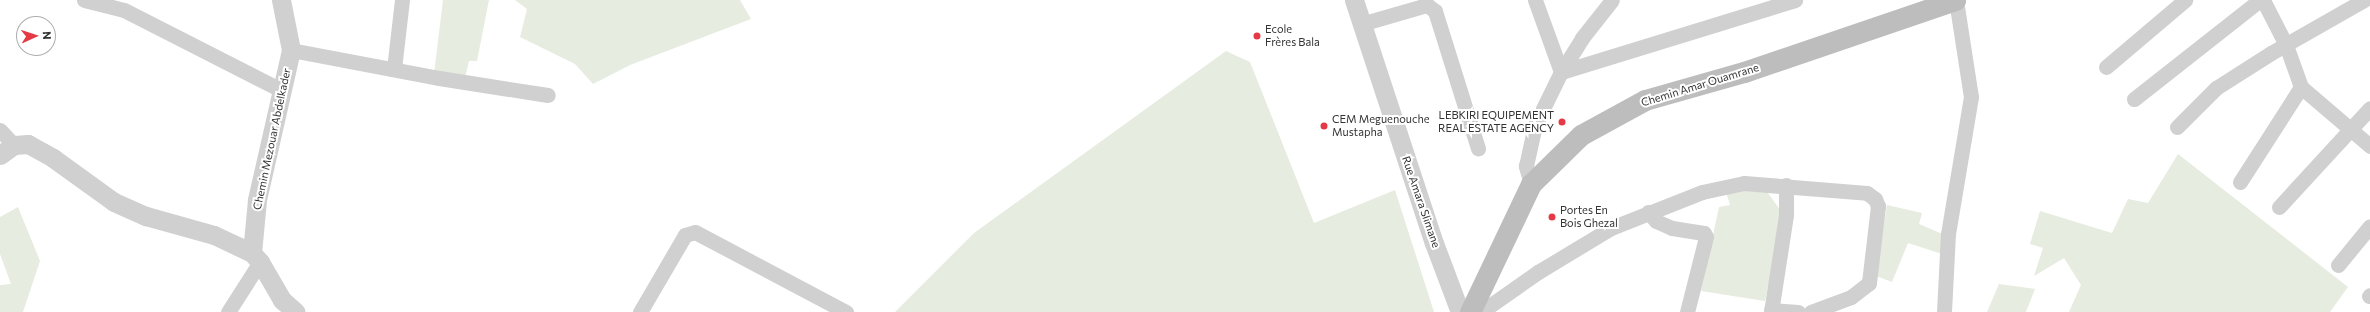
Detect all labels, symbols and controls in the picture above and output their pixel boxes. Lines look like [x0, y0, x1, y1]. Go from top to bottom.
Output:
north arrow [16, 16, 56, 56]
place label: Ecole Frères Bala [1265, 23, 1320, 49]
text: N [41, 31, 54, 40]
marker: Ecole Frères Bala [1252, 31, 1262, 41]
street label: Chemin Amar Ouamrane [1639, 61, 1761, 109]
street label: Chemin Mezouar Abdelkader [251, 67, 293, 211]
place label: LEBKIRI EQUIPEMENT REAL ESTATE AGENCY [1438, 109, 1554, 135]
place label: CEM Meguenouche Mustapha [1332, 113, 1429, 139]
marker: LEBKIRI EQUIPEMENT REAL ESTATE AGENCY [1557, 117, 1567, 127]
marker: CEM Meguenouche Mustapha [1319, 121, 1329, 131]
street label: Rue Amara Slimane [1399, 154, 1443, 250]
place label: Portes En Bois Ghezal [1560, 204, 1618, 230]
marker: Portes En Bois Ghezal [1547, 212, 1557, 222]

